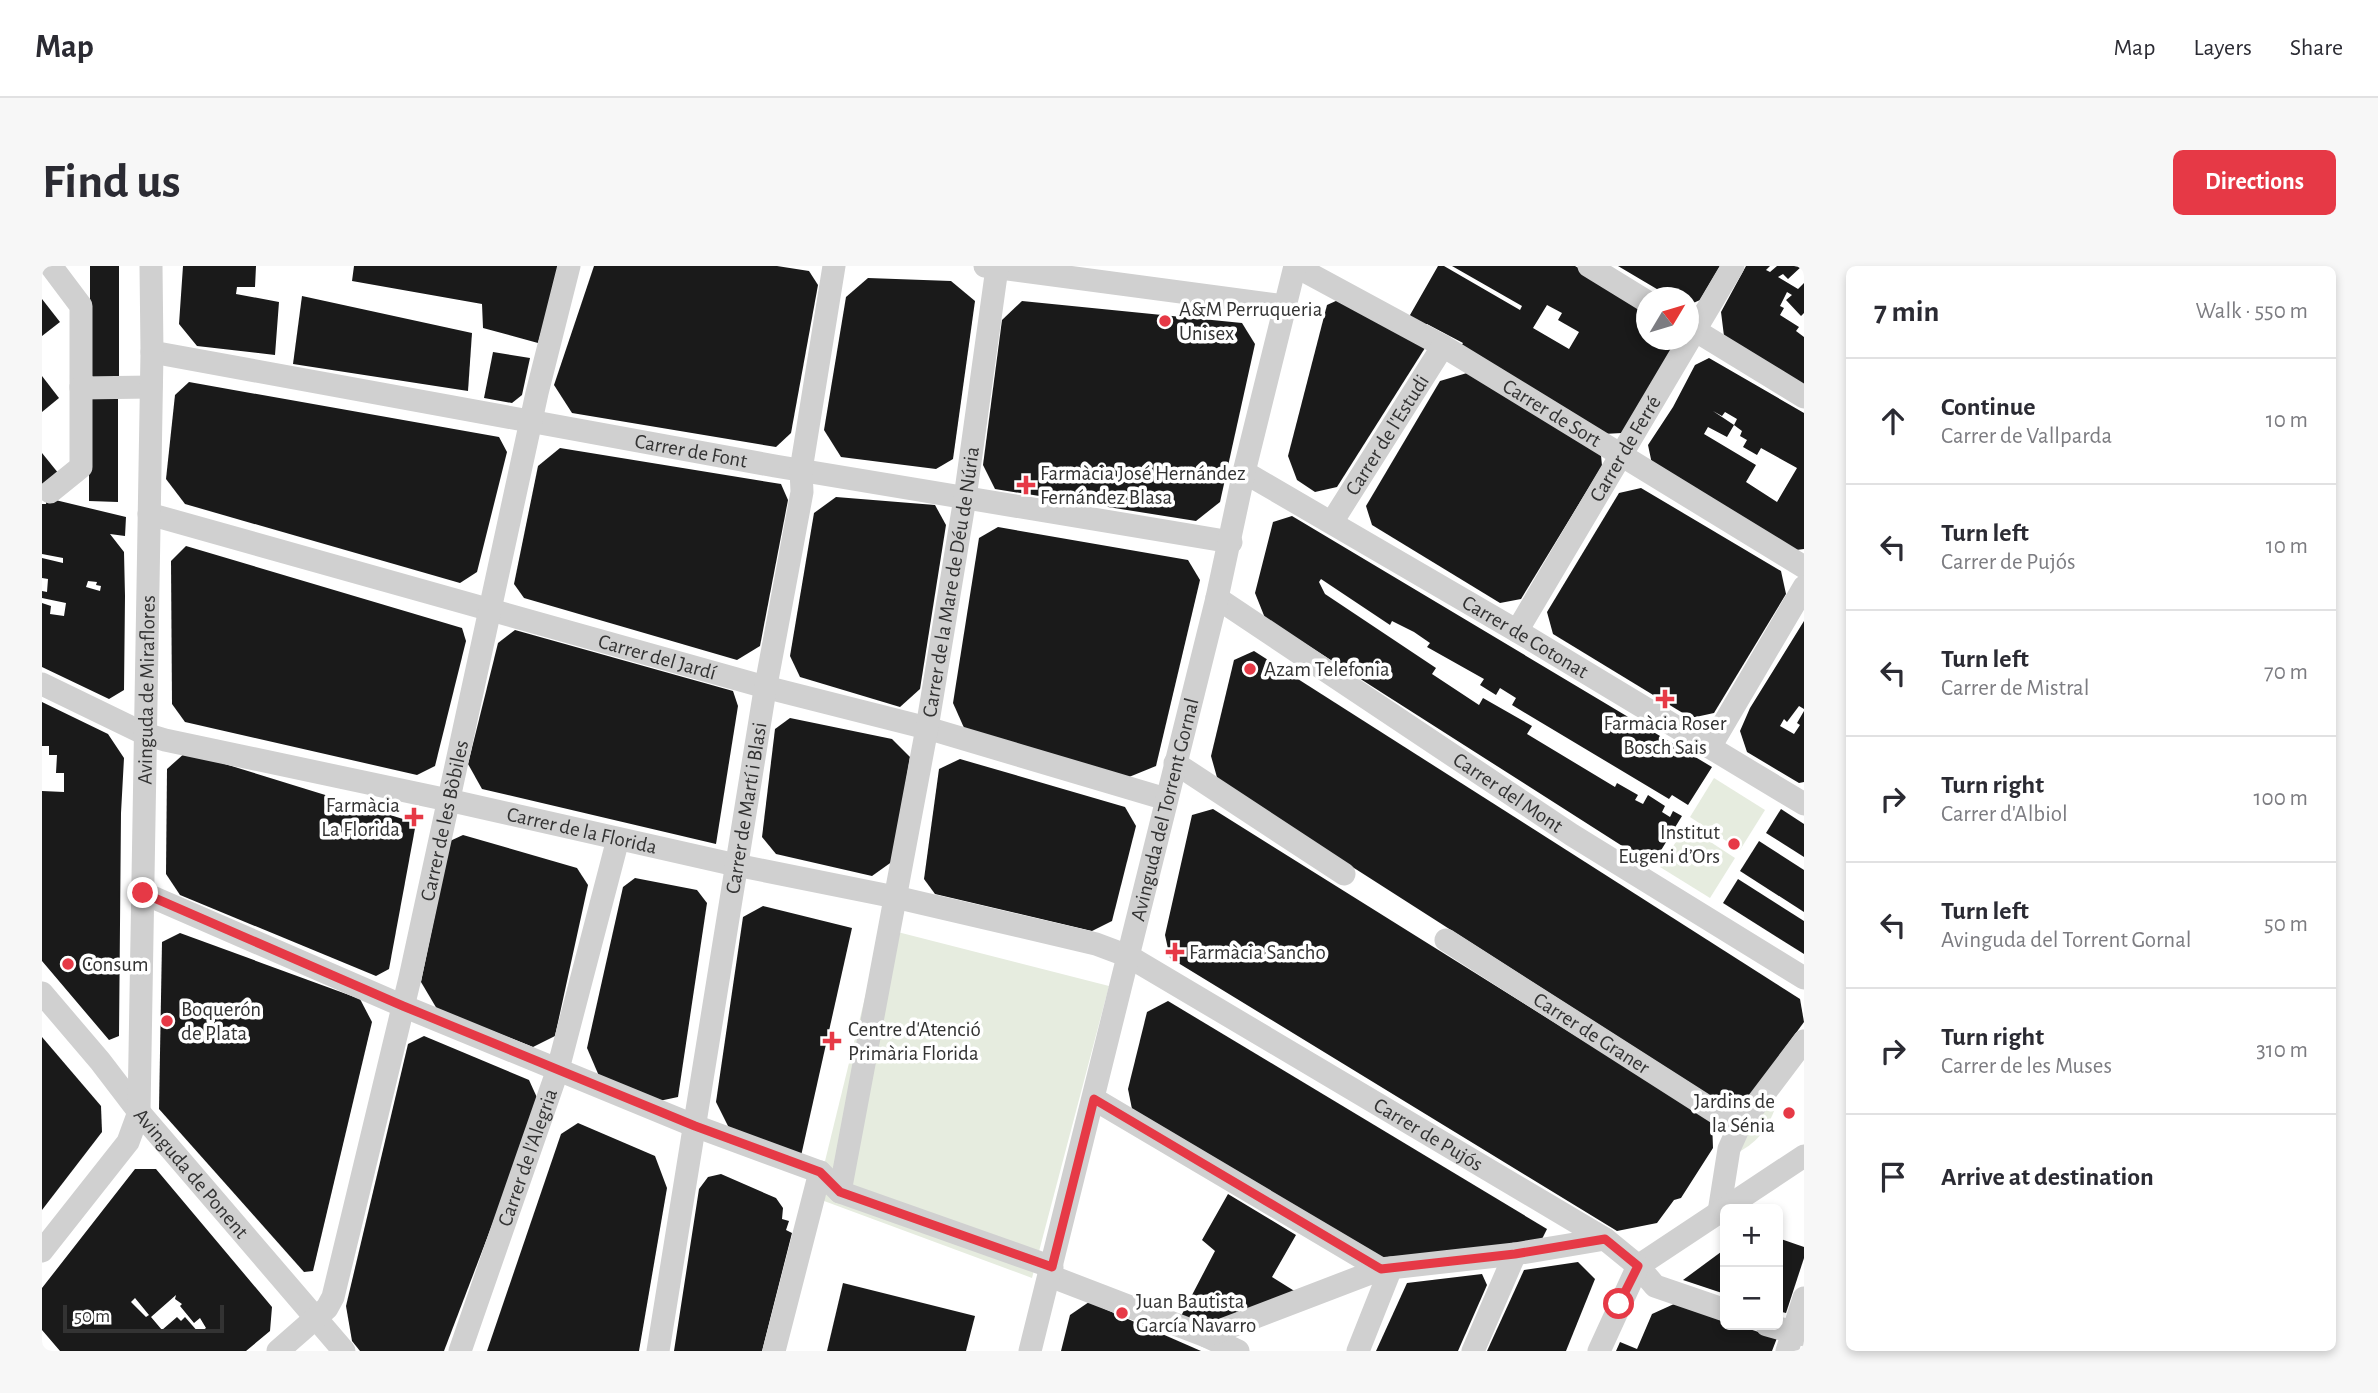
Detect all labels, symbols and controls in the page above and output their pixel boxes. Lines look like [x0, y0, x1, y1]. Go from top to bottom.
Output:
text: Map [35, 31, 94, 64]
text: Map [2113, 36, 2155, 60]
text: Layers [2193, 36, 2252, 60]
text: Share [2290, 36, 2343, 60]
button: Directions [2173, 150, 2336, 215]
text: Find us [42, 158, 181, 207]
north arrow [1636, 287, 1699, 350]
text: 7 min [1874, 297, 1939, 327]
place label: A&M Perruqueria Unisex [1179, 299, 1323, 344]
text: Walk · 550 m [2195, 300, 2308, 323]
marker: A&M Perruqueria Unisex [1157, 313, 1173, 329]
street label: Carrer de l'Estudi [1342, 371, 1433, 499]
street label: Carrer de Sort [1499, 375, 1605, 451]
street label: Carrer de Ferré [1586, 392, 1665, 505]
text: Continue [1941, 394, 2036, 420]
icon: ahead [1874, 402, 1912, 440]
text: 10 m [2266, 409, 2308, 432]
text: Carrer de Vallparda [1941, 425, 2112, 448]
street label: Carrer de Font [633, 431, 749, 472]
street label: Carrer de la Mare de Déu de Núria [919, 445, 983, 719]
place label: Farmàcia José Hernández Fernández Blasa [1040, 463, 1246, 508]
marker: Farmàcia José Hernández Fernández Blasa [1018, 477, 1034, 493]
text: Turn left [1941, 520, 2029, 546]
icon: left [1874, 528, 1912, 566]
text: 10 m [2266, 535, 2308, 558]
text: Carrer de Pujós [1941, 551, 2076, 574]
street label: Carrer de Cotonat [1459, 592, 1592, 683]
street label: Avinguda de Miraflores [135, 595, 159, 785]
street label: Carrer del Jardí [596, 631, 719, 684]
text: Turn left [1941, 646, 2029, 672]
icon: left [1874, 654, 1912, 692]
place label: Azam Telefonia [1264, 659, 1390, 680]
marker: Azam Telefonia [1242, 661, 1258, 677]
text: 70 m [2264, 661, 2308, 684]
text: Carrer de Mistral [1941, 677, 2089, 700]
marker: Farmàcia Roser Bosch Sais [1657, 691, 1673, 707]
street label: Avinguda del Torrent Gornal [1127, 696, 1203, 923]
place label: Farmàcia Roser Bosch Sais [1603, 713, 1727, 758]
street label: Carrer de Martí i Blasi [722, 721, 771, 895]
street label: Carrer de les Bòbiles [417, 738, 472, 903]
street label: Carrer del Mont [1449, 749, 1567, 837]
text: Turn right [1941, 772, 2044, 798]
icon: right [1874, 780, 1912, 818]
text: 100 m [2254, 787, 2308, 810]
place label: Farmàcia La Florida [321, 795, 400, 840]
text: Carrer d'Albiol [1941, 803, 2068, 826]
street label: Carrer de la Florida [505, 804, 659, 858]
marker: Farmàcia La Florida [406, 809, 422, 825]
place label: Institut Eugeni d’Ors [1618, 822, 1720, 867]
marker: Institut Eugeni d’Ors [1726, 836, 1742, 852]
route end [127, 877, 158, 908]
text: Turn left [1941, 898, 2029, 924]
icon: left [1874, 906, 1912, 944]
text: 50 m [2264, 913, 2308, 936]
text: Avinguda del Torrent Gornal [1941, 929, 2192, 952]
place label: Farmàcia Sancho [1189, 942, 1326, 963]
marker: Farmàcia Sancho [1167, 944, 1183, 960]
place label: Consum [82, 954, 149, 975]
marker: Consum [60, 956, 76, 972]
street label: Carrer de Graner [1530, 989, 1654, 1078]
place label: Boquerón de Plata [181, 999, 261, 1044]
marker: Boquerón de Plata [159, 1013, 175, 1029]
place label: Centre d'Atenció Primària Florida [848, 1019, 981, 1064]
text: Turn right [1941, 1024, 2044, 1050]
marker: Centre d'Atenció Primària Florida [822, 1031, 842, 1051]
icon: right [1874, 1032, 1912, 1070]
text: 310 m [2256, 1039, 2308, 1062]
text: Carrer de les Muses [1941, 1055, 2112, 1078]
street label: Carrer de l'Alegria [494, 1086, 561, 1229]
place label: Jardins de la Sénia [1694, 1091, 1775, 1136]
street label: Carrer de Pujós [1370, 1094, 1486, 1175]
street label: Avinguda de Ponent [130, 1104, 252, 1243]
marker: Jardins de la Sénia [1781, 1105, 1797, 1121]
icon: arrive [1874, 1158, 1912, 1196]
text: Arrive at destination [1941, 1164, 2154, 1190]
map controls [1720, 1204, 1783, 1330]
button: + [1720, 1204, 1783, 1267]
button: − [1720, 1267, 1783, 1330]
route start [1603, 1288, 1634, 1319]
place label: Juan Bautista García Navarro [1136, 1291, 1256, 1336]
scale bar [63, 1302, 224, 1334]
marker: Juan Bautista García Navarro [1114, 1305, 1130, 1321]
text: 50 m [74, 1307, 110, 1326]

